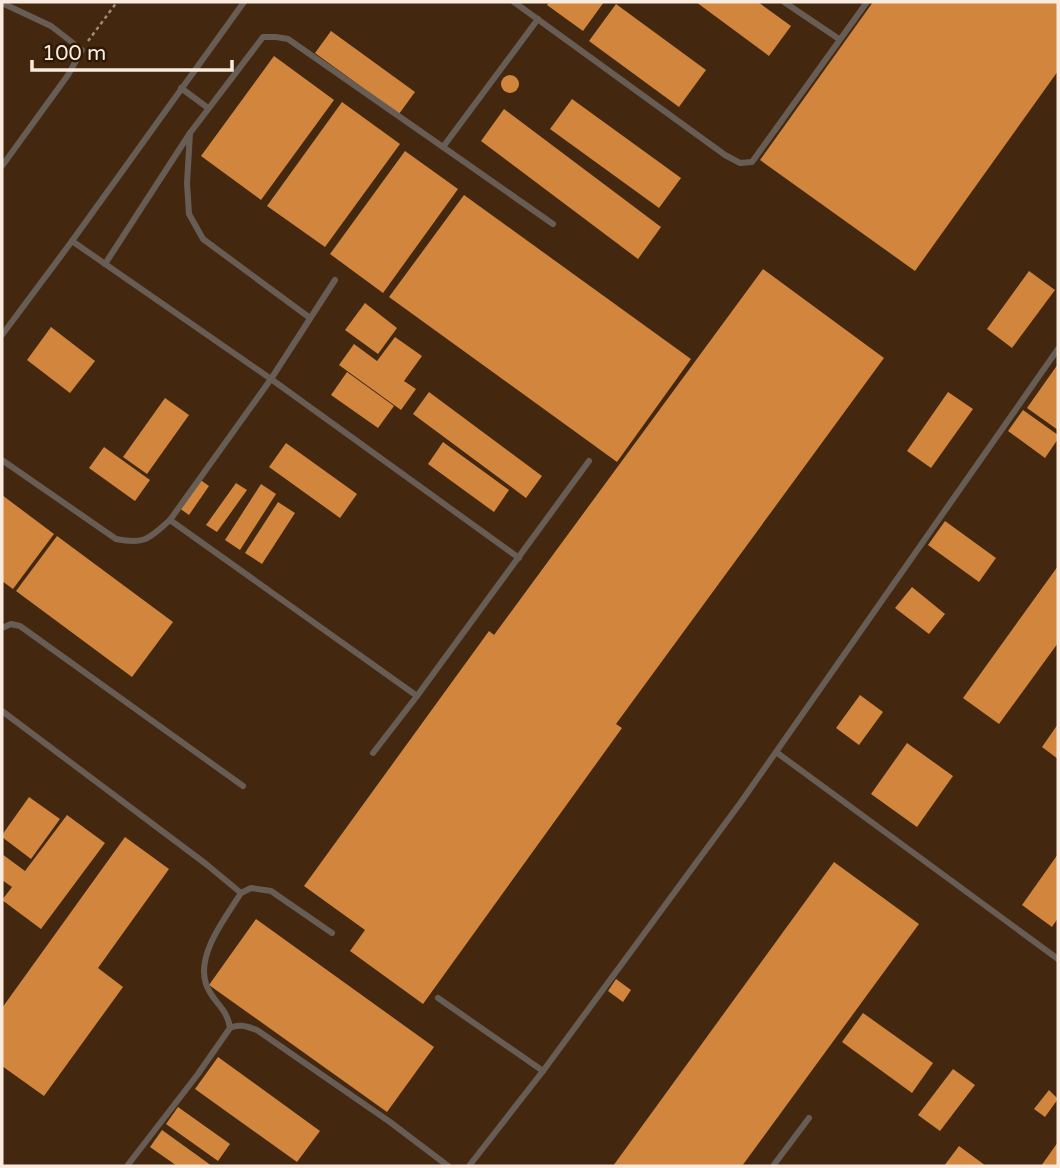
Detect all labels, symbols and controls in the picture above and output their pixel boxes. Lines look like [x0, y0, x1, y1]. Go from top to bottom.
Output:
scale bar [32, 28, 231, 72]
text: 100 m [42, 41, 106, 66]

